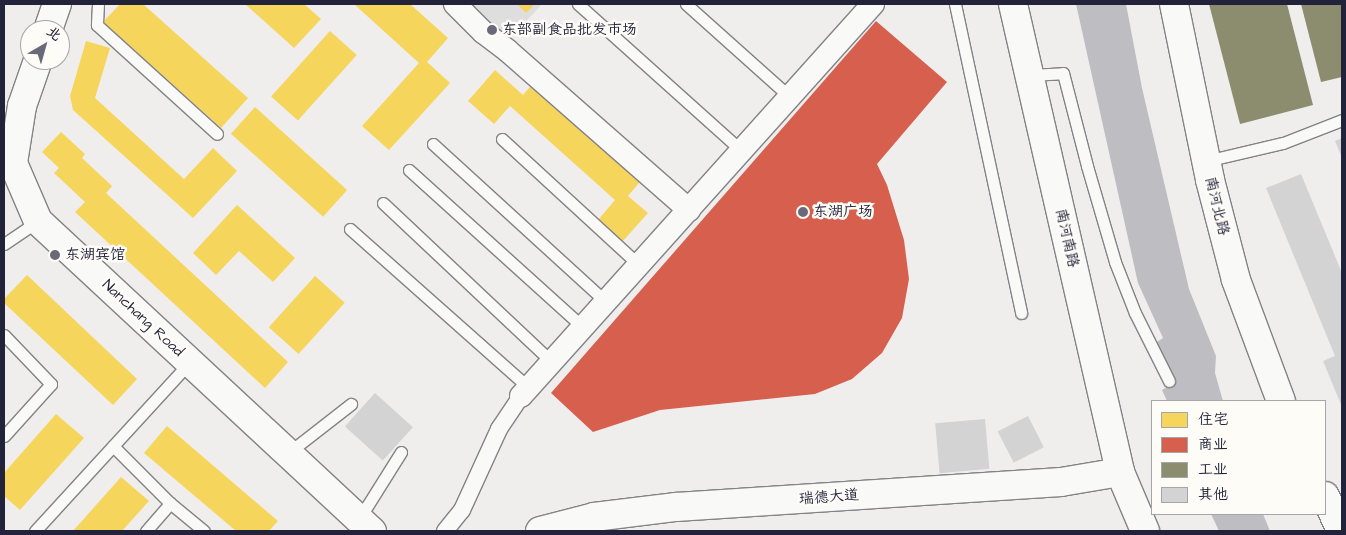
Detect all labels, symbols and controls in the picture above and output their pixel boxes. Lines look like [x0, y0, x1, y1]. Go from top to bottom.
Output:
north arrow [20, 20, 70, 70]
place label: 东部副食品批发市场 [502, 21, 637, 39]
text: 北 [42, 22, 65, 46]
marker: 东部副食品批发市场 [486, 24, 498, 36]
street label: 南河北路 [1201, 175, 1233, 237]
place label: 东湖广场 [813, 203, 873, 221]
marker: 东湖广场 [797, 206, 809, 218]
street label: 南河南路 [1051, 207, 1083, 269]
place label: 东湖宾馆 [65, 246, 125, 264]
marker: 东湖宾馆 [49, 249, 61, 261]
street label: Nanchang Road [99, 276, 187, 360]
legend [1151, 400, 1326, 515]
text: 住宅 [1198, 409, 1228, 430]
text: 商业 [1198, 434, 1228, 455]
text: 工业 [1198, 459, 1228, 480]
text: 其他 [1198, 484, 1228, 505]
street label: 瑞德大道 [798, 486, 860, 508]

